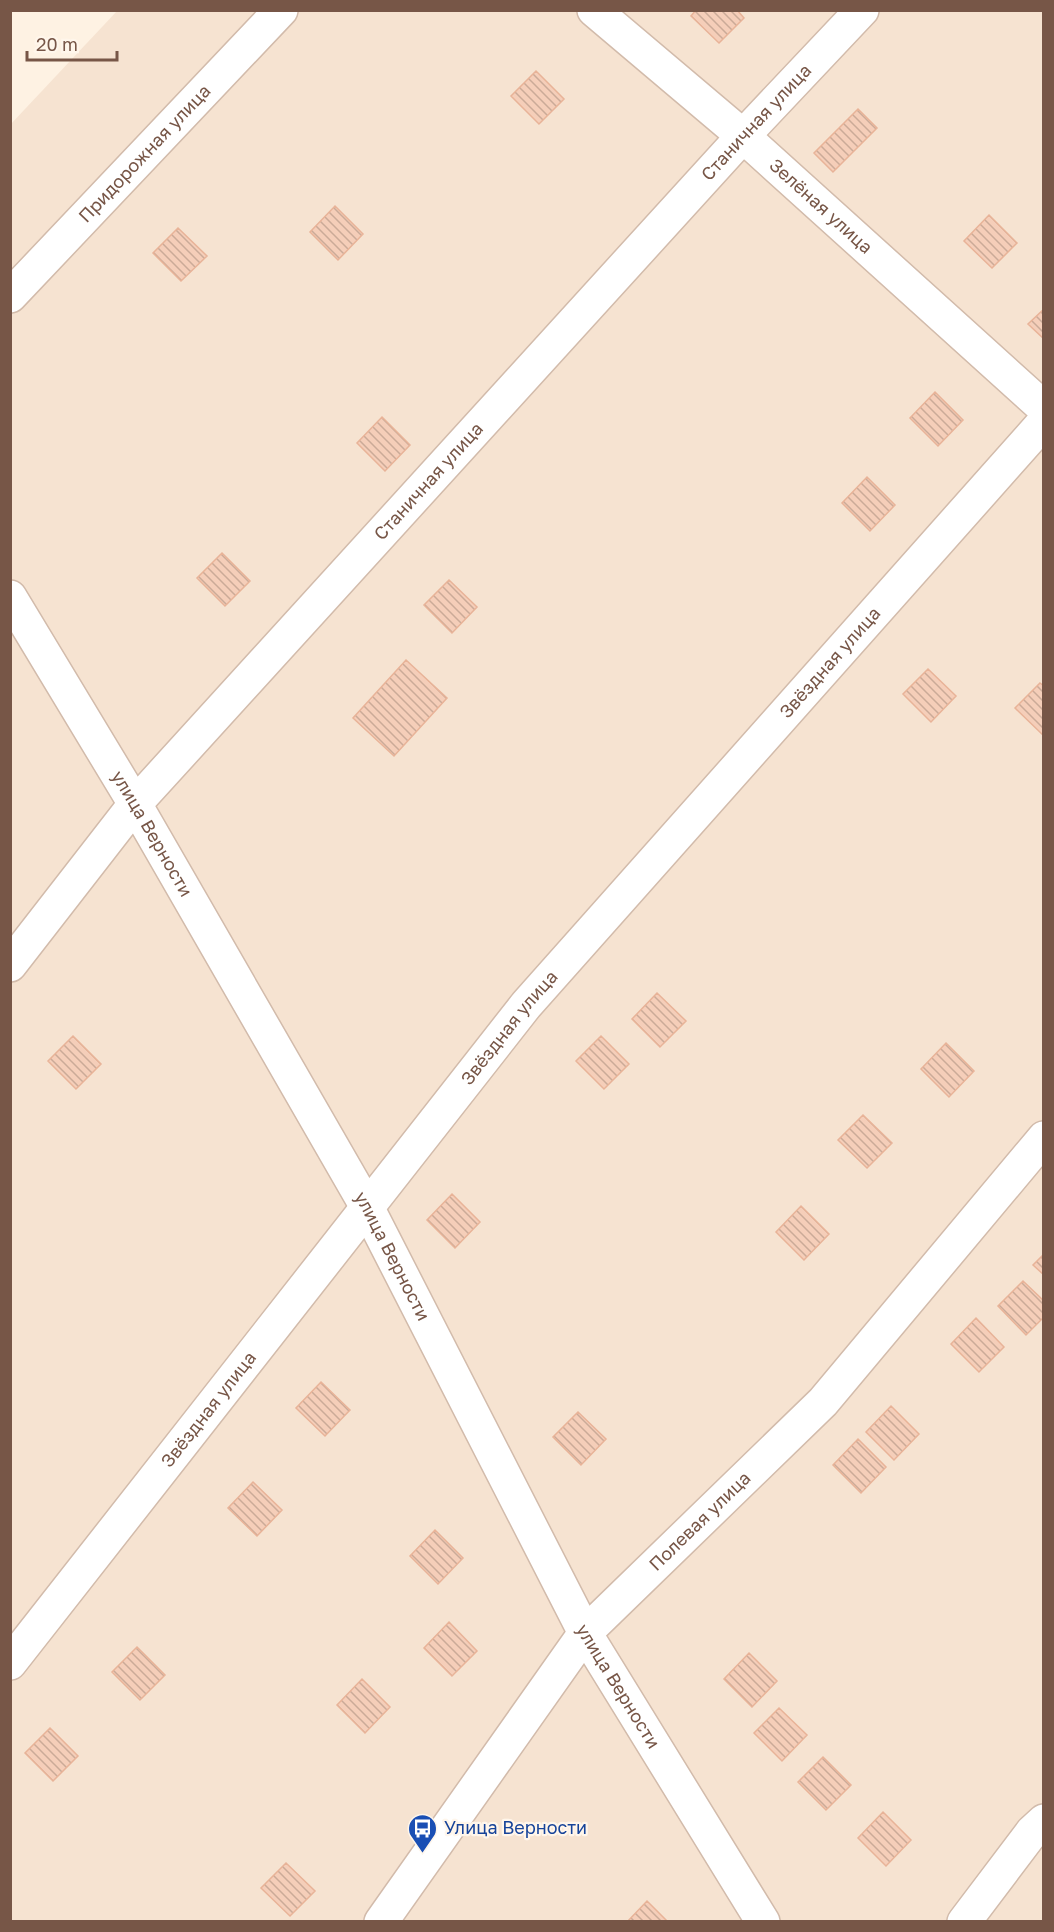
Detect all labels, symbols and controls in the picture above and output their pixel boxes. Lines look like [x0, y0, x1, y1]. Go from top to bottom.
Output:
scale bar [27, 24, 117, 62]
text: 20 m [36, 33, 78, 55]
street label: Станичная улица [696, 59, 815, 185]
street label: Придорожная улица [74, 79, 215, 227]
street label: Зелёная улица [765, 153, 878, 258]
street label: Станичная улица [369, 417, 487, 544]
street label: Звёздная улица [774, 602, 884, 722]
street label: улица Верности [107, 766, 198, 900]
street label: Звёздная улица [456, 965, 562, 1089]
street label: улица Верности [350, 1187, 435, 1324]
street label: Звёздная улица [156, 1347, 260, 1471]
street label: Полевая улица [644, 1466, 755, 1575]
street label: улица Верности [572, 1620, 665, 1752]
bus stop icon: Улица Верности [407, 1812, 439, 1854]
place label: Улица Верности [444, 1816, 587, 1838]

